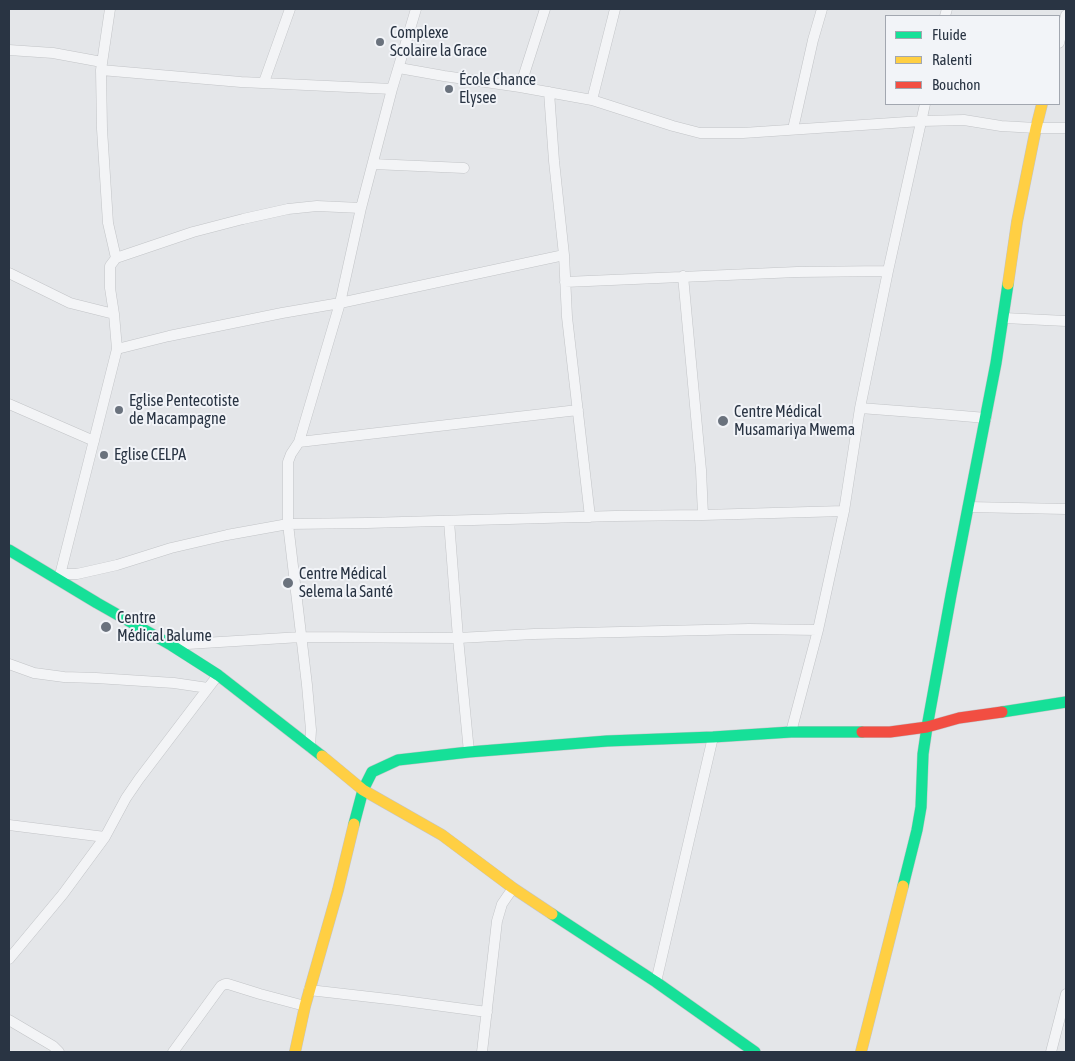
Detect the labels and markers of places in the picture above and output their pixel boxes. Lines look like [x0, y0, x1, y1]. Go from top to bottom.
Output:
place label: Complexe Scolaire la Grace [390, 23, 487, 61]
marker: Complexe Scolaire la Grace [374, 36, 386, 48]
place label: École Chance Elysee [459, 70, 536, 108]
marker: École Chance Elysee [443, 83, 455, 95]
place label: Eglise Pentecotiste de Macampagne [129, 391, 239, 429]
place label: Centre Médical Musamariya Mwema [734, 402, 855, 440]
marker: Eglise Pentecotiste de Macampagne [113, 404, 125, 416]
marker: Centre Médical Musamariya Mwema [716, 414, 730, 428]
place label: Eglise CELPA [114, 445, 186, 465]
marker: Eglise CELPA [98, 449, 110, 461]
place label: Centre Médical Selema la Santé [299, 564, 393, 602]
marker: Centre Médical Selema la Santé [281, 576, 295, 590]
place label: Centre Médical Balume [117, 608, 212, 646]
marker: Centre Médical Balume [99, 620, 113, 634]

